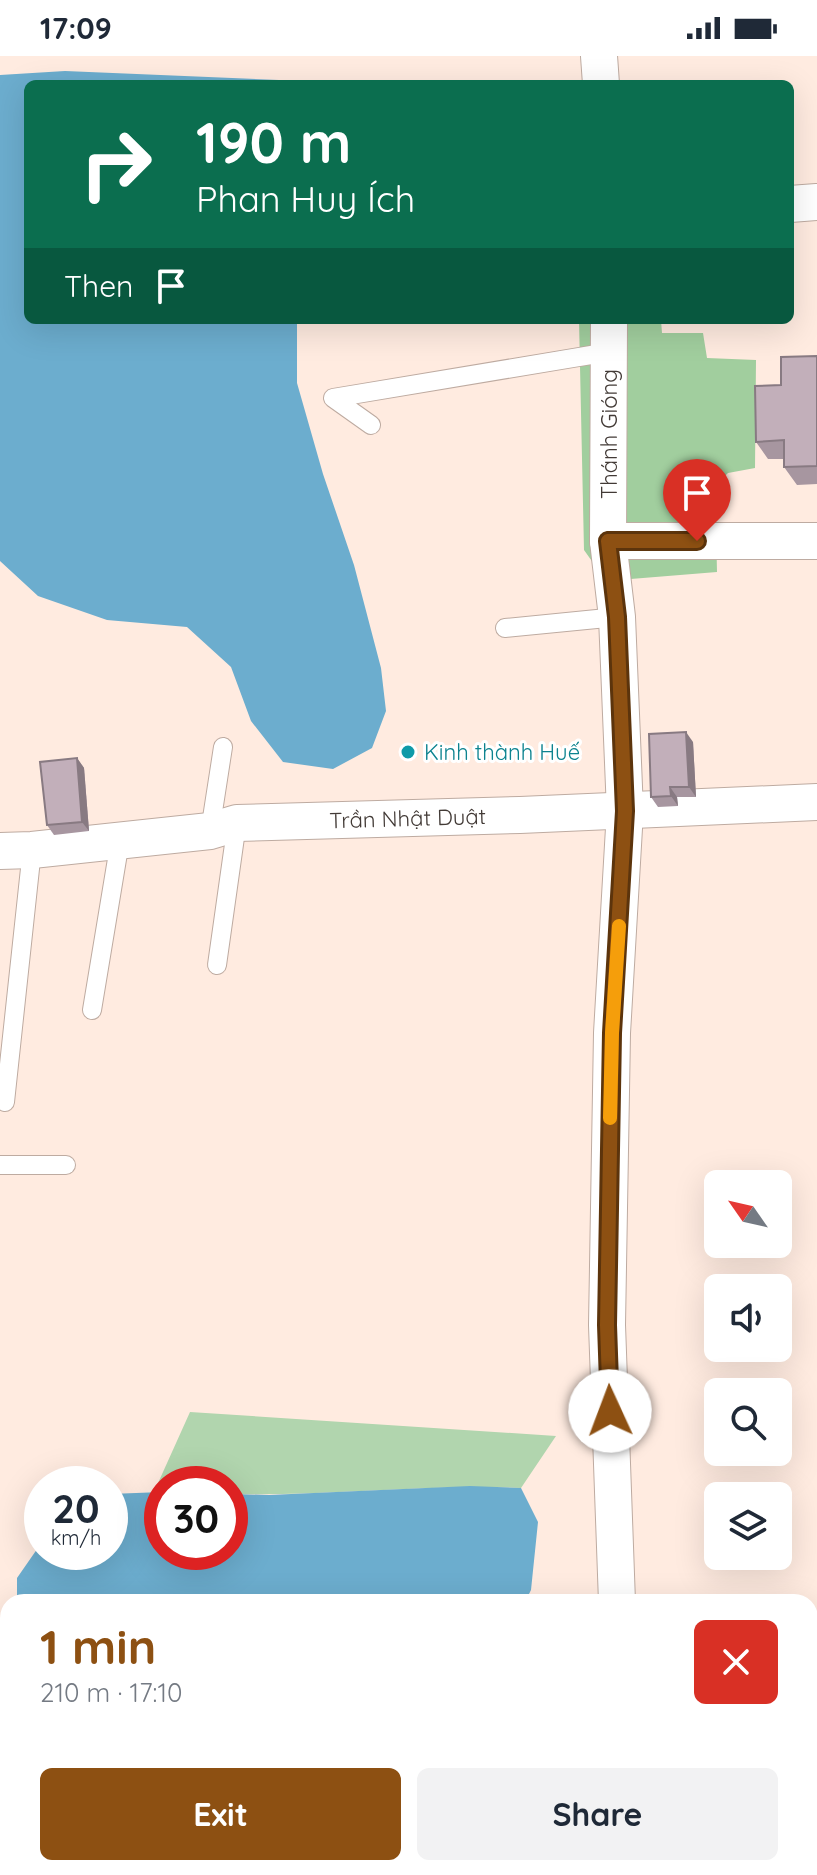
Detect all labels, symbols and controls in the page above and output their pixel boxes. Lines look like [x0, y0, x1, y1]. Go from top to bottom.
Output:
text: 17:09 [40, 9, 112, 47]
text: 190 m [196, 107, 351, 177]
icon: right [64, 112, 168, 216]
text: Phan Huy Ích [196, 176, 415, 221]
icon: arrive [149, 264, 193, 308]
text: Then [64, 267, 133, 305]
street label: Thánh Gióng [595, 369, 623, 499]
pin [663, 459, 731, 541]
icon: arrive [675, 471, 719, 515]
place label: Kinh thành Huế [424, 738, 580, 766]
marker: Kinh thành Huế [399, 743, 417, 761]
street label: Trần Nhật Duật [329, 802, 487, 834]
north arrow [704, 1170, 792, 1258]
map controls [704, 1170, 792, 1570]
button: sound [704, 1274, 792, 1362]
position arrow [568, 1369, 652, 1453]
button: search [704, 1378, 792, 1466]
speed limit sign: 30 [144, 1466, 248, 1570]
button: layers [704, 1482, 792, 1570]
text: 20 [52, 1483, 100, 1533]
text: km/h [51, 1525, 101, 1550]
text: 1 min [40, 1616, 156, 1676]
button: close [694, 1620, 778, 1704]
text: 210 m · 17:10 [40, 1676, 182, 1709]
button: Exit [40, 1768, 401, 1860]
button: Share [417, 1768, 778, 1860]

